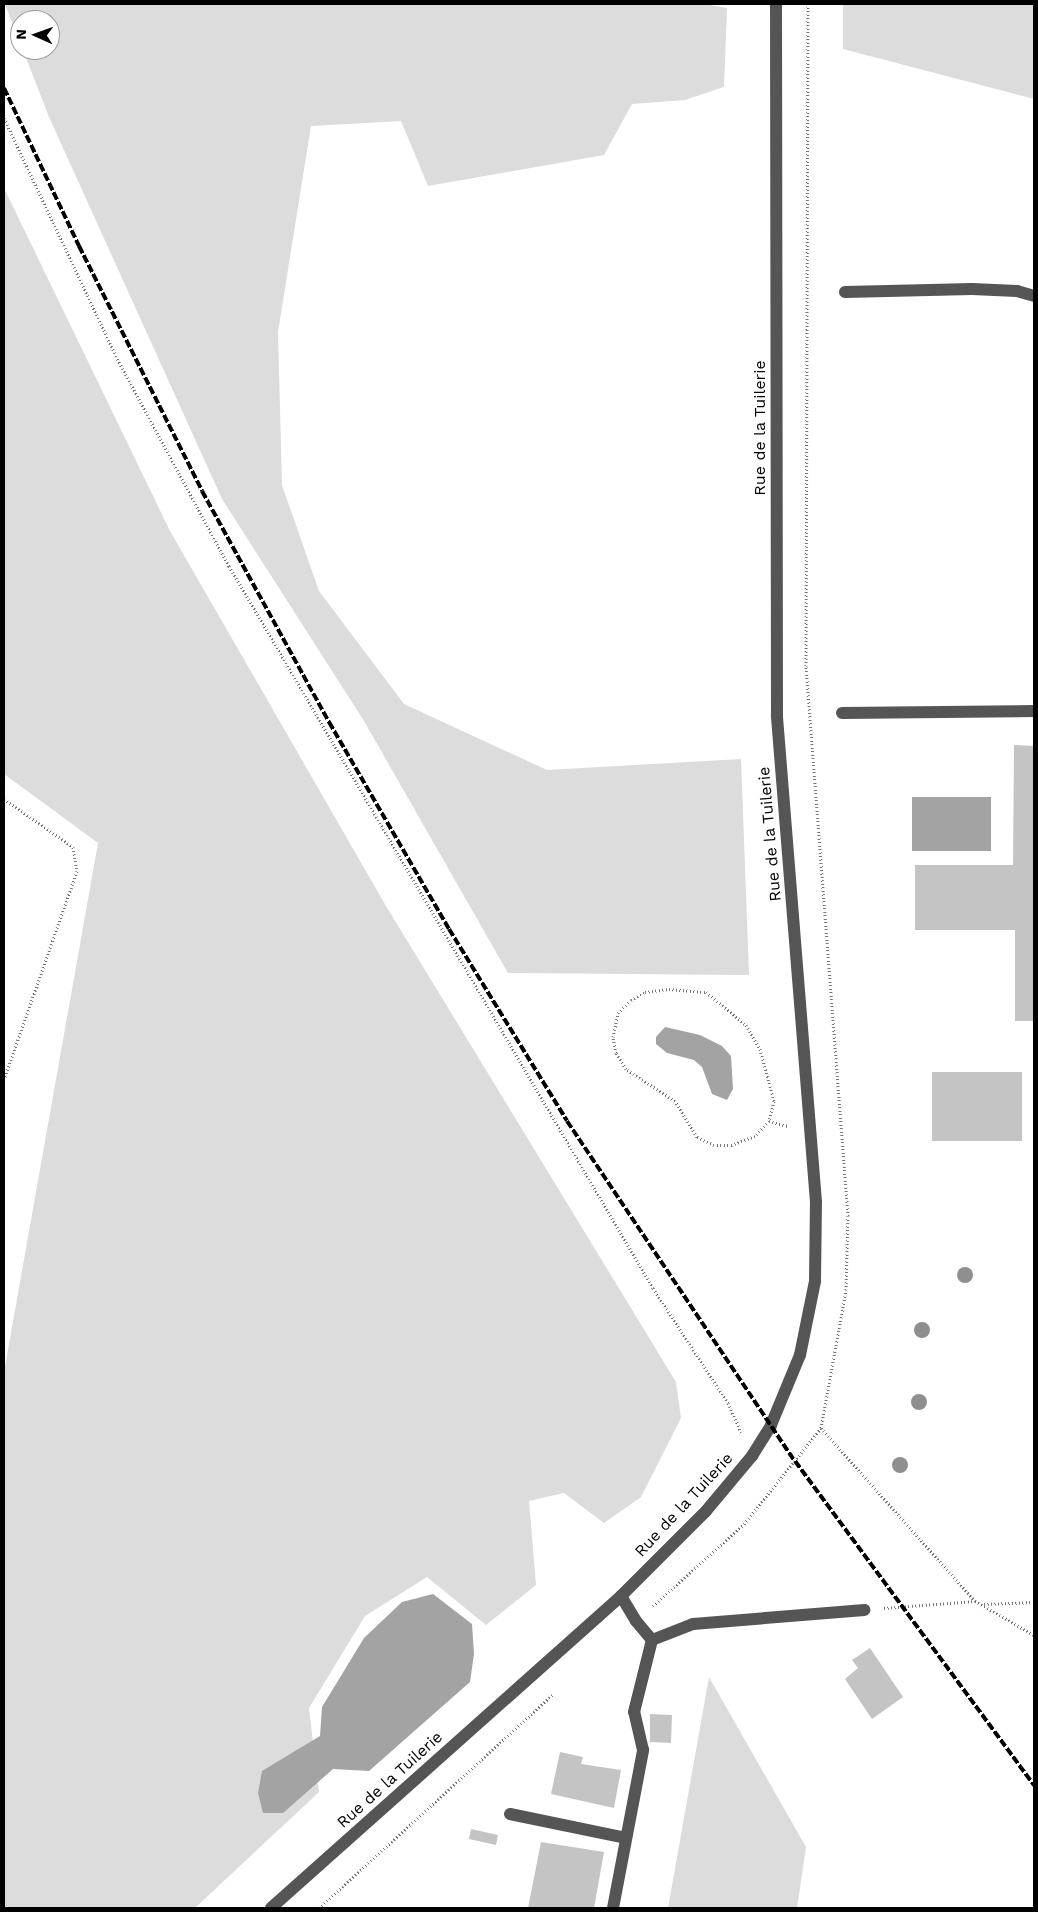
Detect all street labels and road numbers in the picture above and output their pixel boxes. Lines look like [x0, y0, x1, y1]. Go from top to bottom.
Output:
street label: Rue de la Tuilerie [750, 360, 770, 496]
street label: Rue de la Tuilerie [755, 765, 785, 903]
street label: Rue de la Tuilerie [631, 1449, 737, 1561]
street label: Rue de la Tuilerie [333, 1727, 447, 1833]

